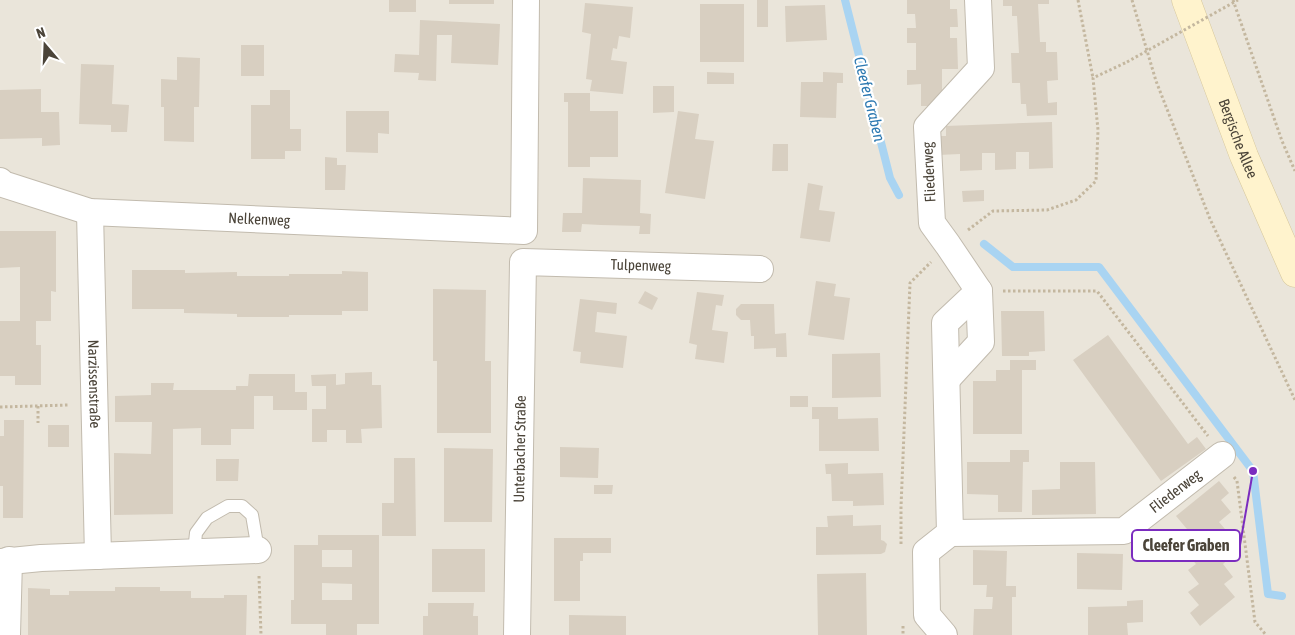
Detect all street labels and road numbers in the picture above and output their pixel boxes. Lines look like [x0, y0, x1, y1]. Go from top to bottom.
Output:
street label: Bergische Allee [1216, 96, 1262, 181]
street label: Fliederweg [918, 141, 939, 203]
street label: Nelkenweg [228, 209, 291, 229]
street label: Tulpenweg [610, 256, 672, 274]
street label: Narzissenstraße [85, 340, 104, 429]
street label: Unterbacher Straße [510, 395, 529, 503]
street label: Fliederweg [1146, 465, 1205, 516]

